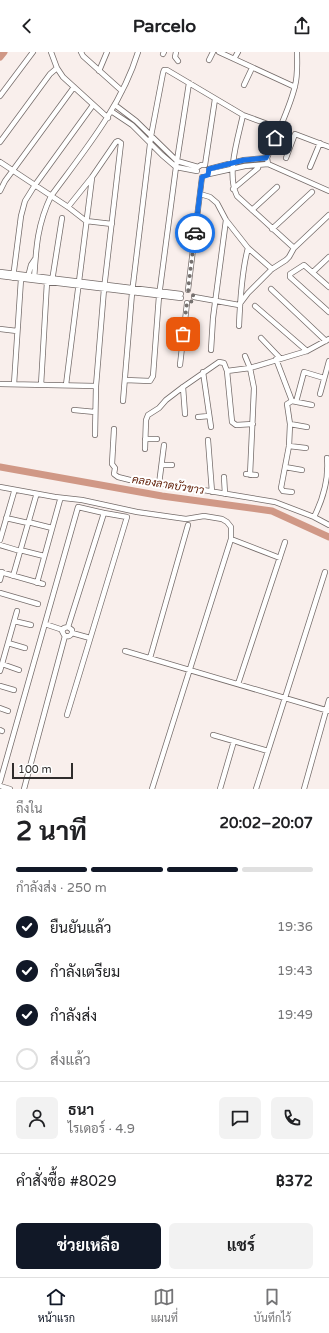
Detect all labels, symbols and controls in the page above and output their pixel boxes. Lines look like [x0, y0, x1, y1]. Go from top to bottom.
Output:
icon: back [16, 15, 38, 37]
text: Parcelo [133, 15, 196, 37]
icon: share [291, 15, 313, 37]
pin [258, 121, 292, 155]
icon: home [264, 127, 286, 149]
courier [175, 213, 215, 253]
icon: car [184, 222, 206, 244]
pin [166, 317, 200, 351]
icon: bag [172, 323, 194, 345]
water label: คลองลาดบัวขาว [131, 472, 206, 497]
scale bar [12, 761, 73, 780]
text: 100 m [18, 763, 52, 776]
text: ถึงใน [16, 801, 43, 817]
text: 20:02–20:07 [220, 814, 313, 832]
text: 2 นาที [16, 816, 87, 847]
text: กำลังส่ง · 250 m [16, 880, 107, 896]
icon: check [16, 916, 38, 938]
text: ยืนยันแล้ว [50, 919, 111, 937]
text: 19:36 [277, 919, 313, 935]
icon: check [16, 960, 38, 982]
text: กำลังเตรียม [50, 963, 120, 981]
text: 19:43 [277, 963, 313, 979]
icon: check [16, 1004, 38, 1026]
text: กำลังส่ง [50, 1007, 97, 1025]
text: 19:49 [277, 1007, 313, 1023]
text: ส่งแล้ว [50, 1051, 91, 1069]
button: person [16, 1097, 58, 1139]
button: chat [219, 1097, 261, 1139]
button: phone [271, 1097, 313, 1139]
text: ธนา [68, 1101, 94, 1119]
text: ไรเดอร์ · 4.9 [68, 1121, 135, 1137]
text: คำสั่งซื้อ #8029 [16, 1172, 117, 1190]
text: ฿372 [276, 1172, 313, 1190]
button: ช่วยเหลือ [16, 1223, 161, 1269]
button: แชร์ [169, 1223, 313, 1269]
tab: หน้าแรก [38, 1286, 75, 1325]
tab: แผนที่ [151, 1286, 178, 1325]
tab: บันทึกไว้ [254, 1286, 291, 1325]

